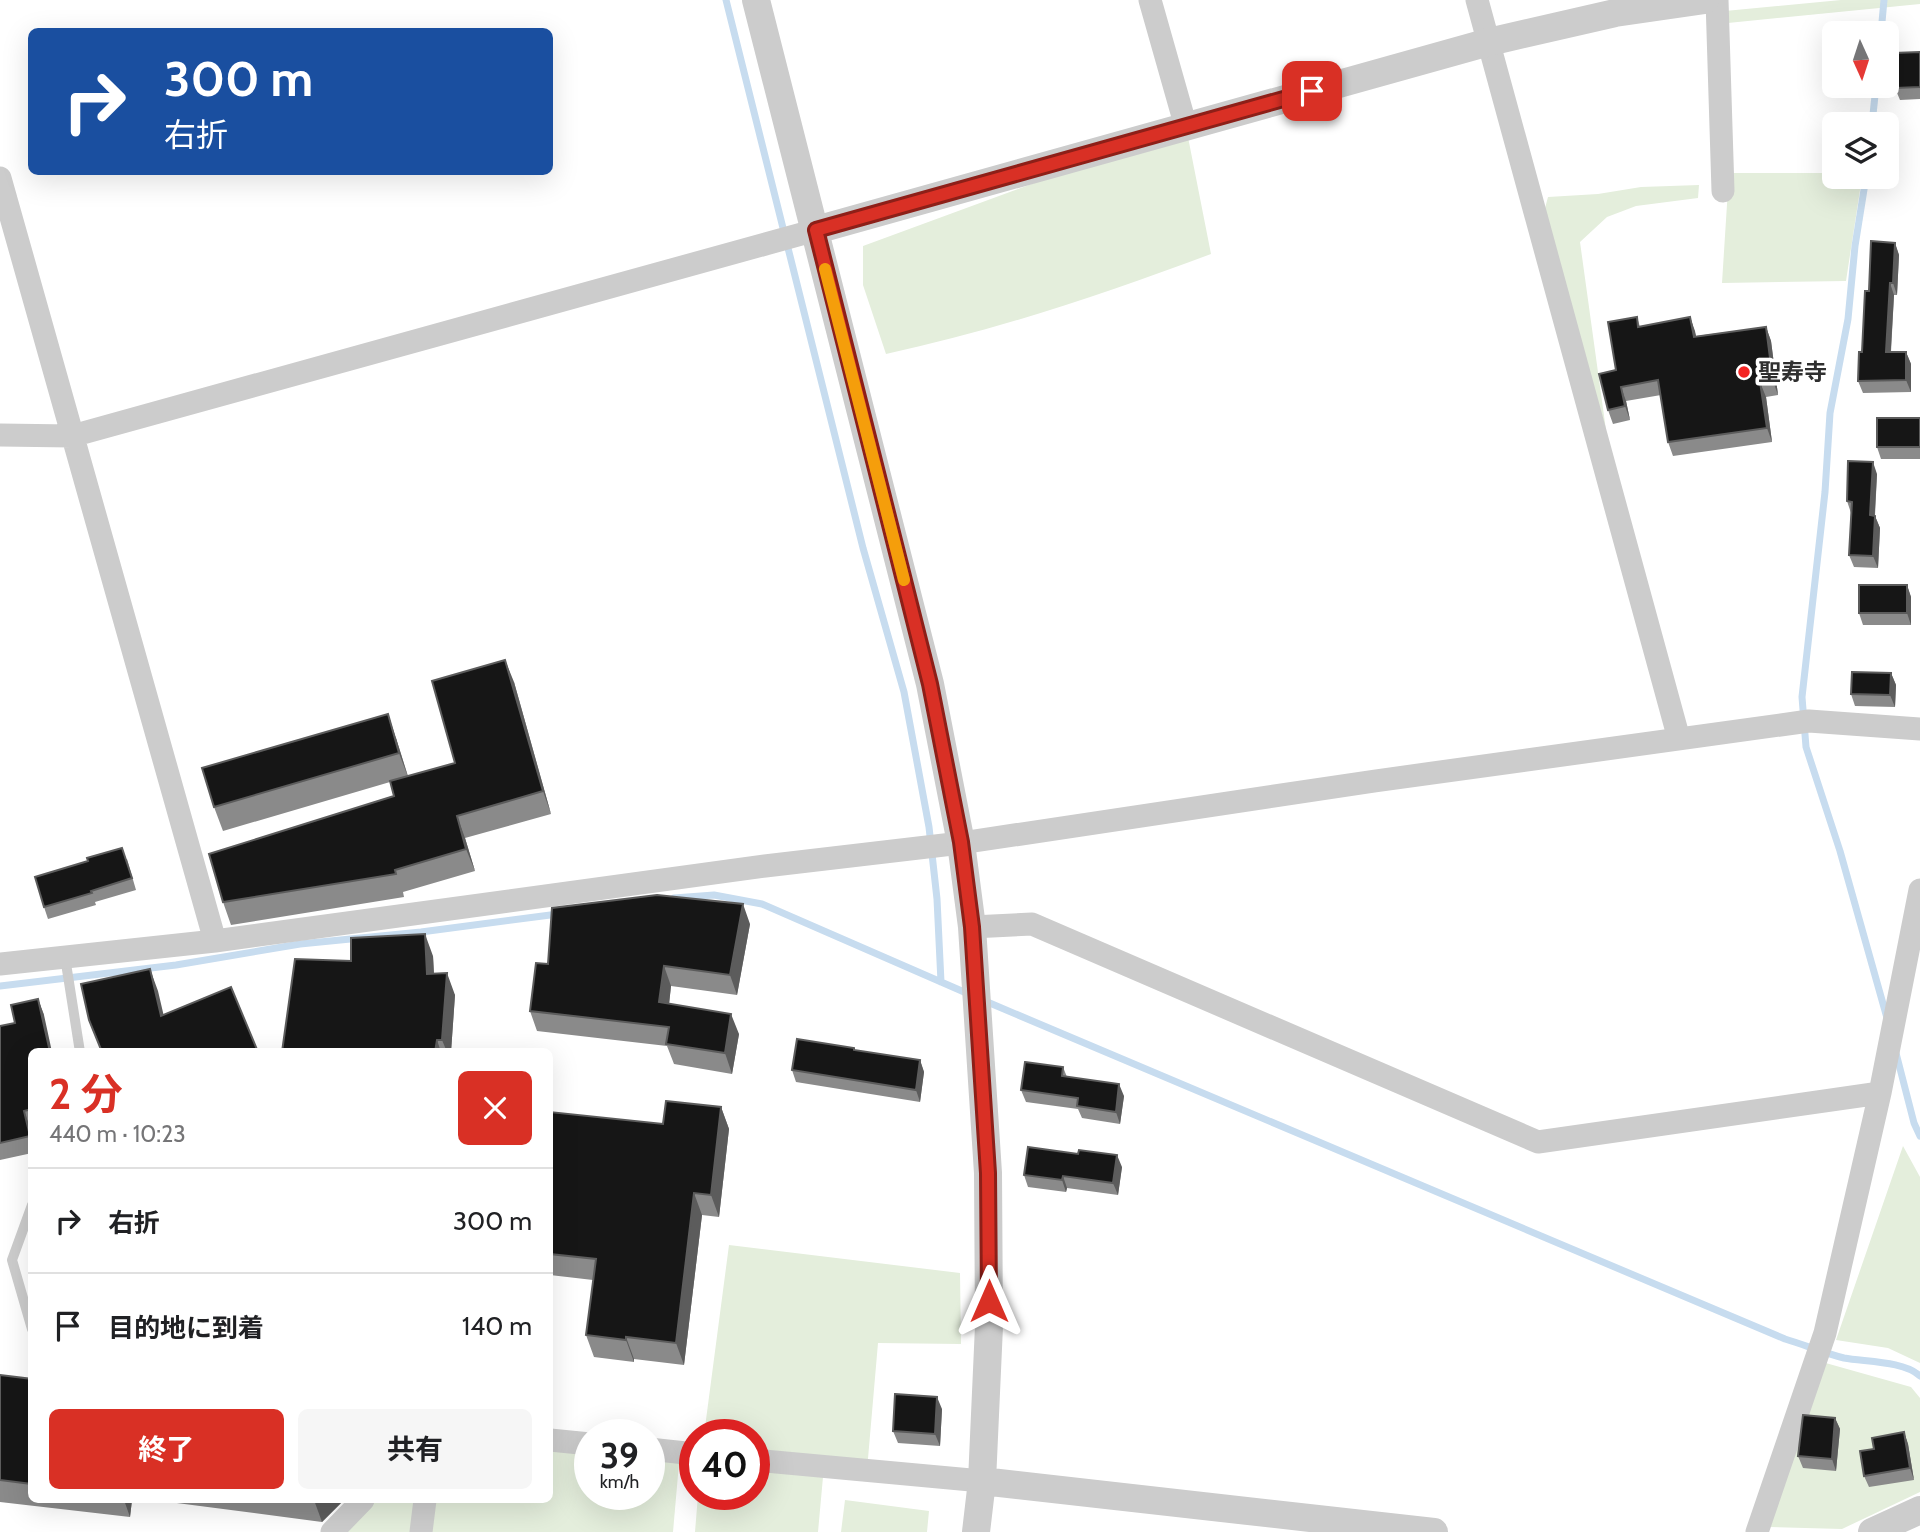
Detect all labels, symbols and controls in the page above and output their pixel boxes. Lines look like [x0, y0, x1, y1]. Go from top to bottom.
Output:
north arrow [1822, 21, 1899, 98]
map controls [1822, 21, 1899, 189]
text: 300 m [164, 49, 313, 108]
icon: right [49, 56, 140, 147]
pin [1282, 61, 1342, 121]
icon: arrive [1293, 72, 1331, 110]
button: layers [1822, 112, 1899, 189]
text: 右折 [164, 115, 228, 154]
place label: 聖寿寺 [1758, 358, 1827, 386]
marker: 聖寿寺 [1736, 364, 1752, 380]
text: 2 分 [49, 1068, 123, 1120]
button: close [458, 1071, 532, 1145]
text: 440 m · 10:23 [49, 1120, 186, 1148]
icon: right [49, 1202, 87, 1240]
text: 300 m [453, 1205, 532, 1237]
text: 右折 [108, 1207, 160, 1239]
position arrow [952, 1264, 1026, 1338]
icon: arrive [49, 1307, 87, 1345]
text: 140 m [462, 1310, 532, 1342]
text: 目的地に到着 [108, 1312, 264, 1344]
button: 終了 [49, 1409, 284, 1489]
button: 共有 [298, 1409, 532, 1489]
speed limit sign: 40 [679, 1419, 770, 1510]
text: 39 [600, 1434, 639, 1477]
text: km/h [600, 1471, 639, 1493]

